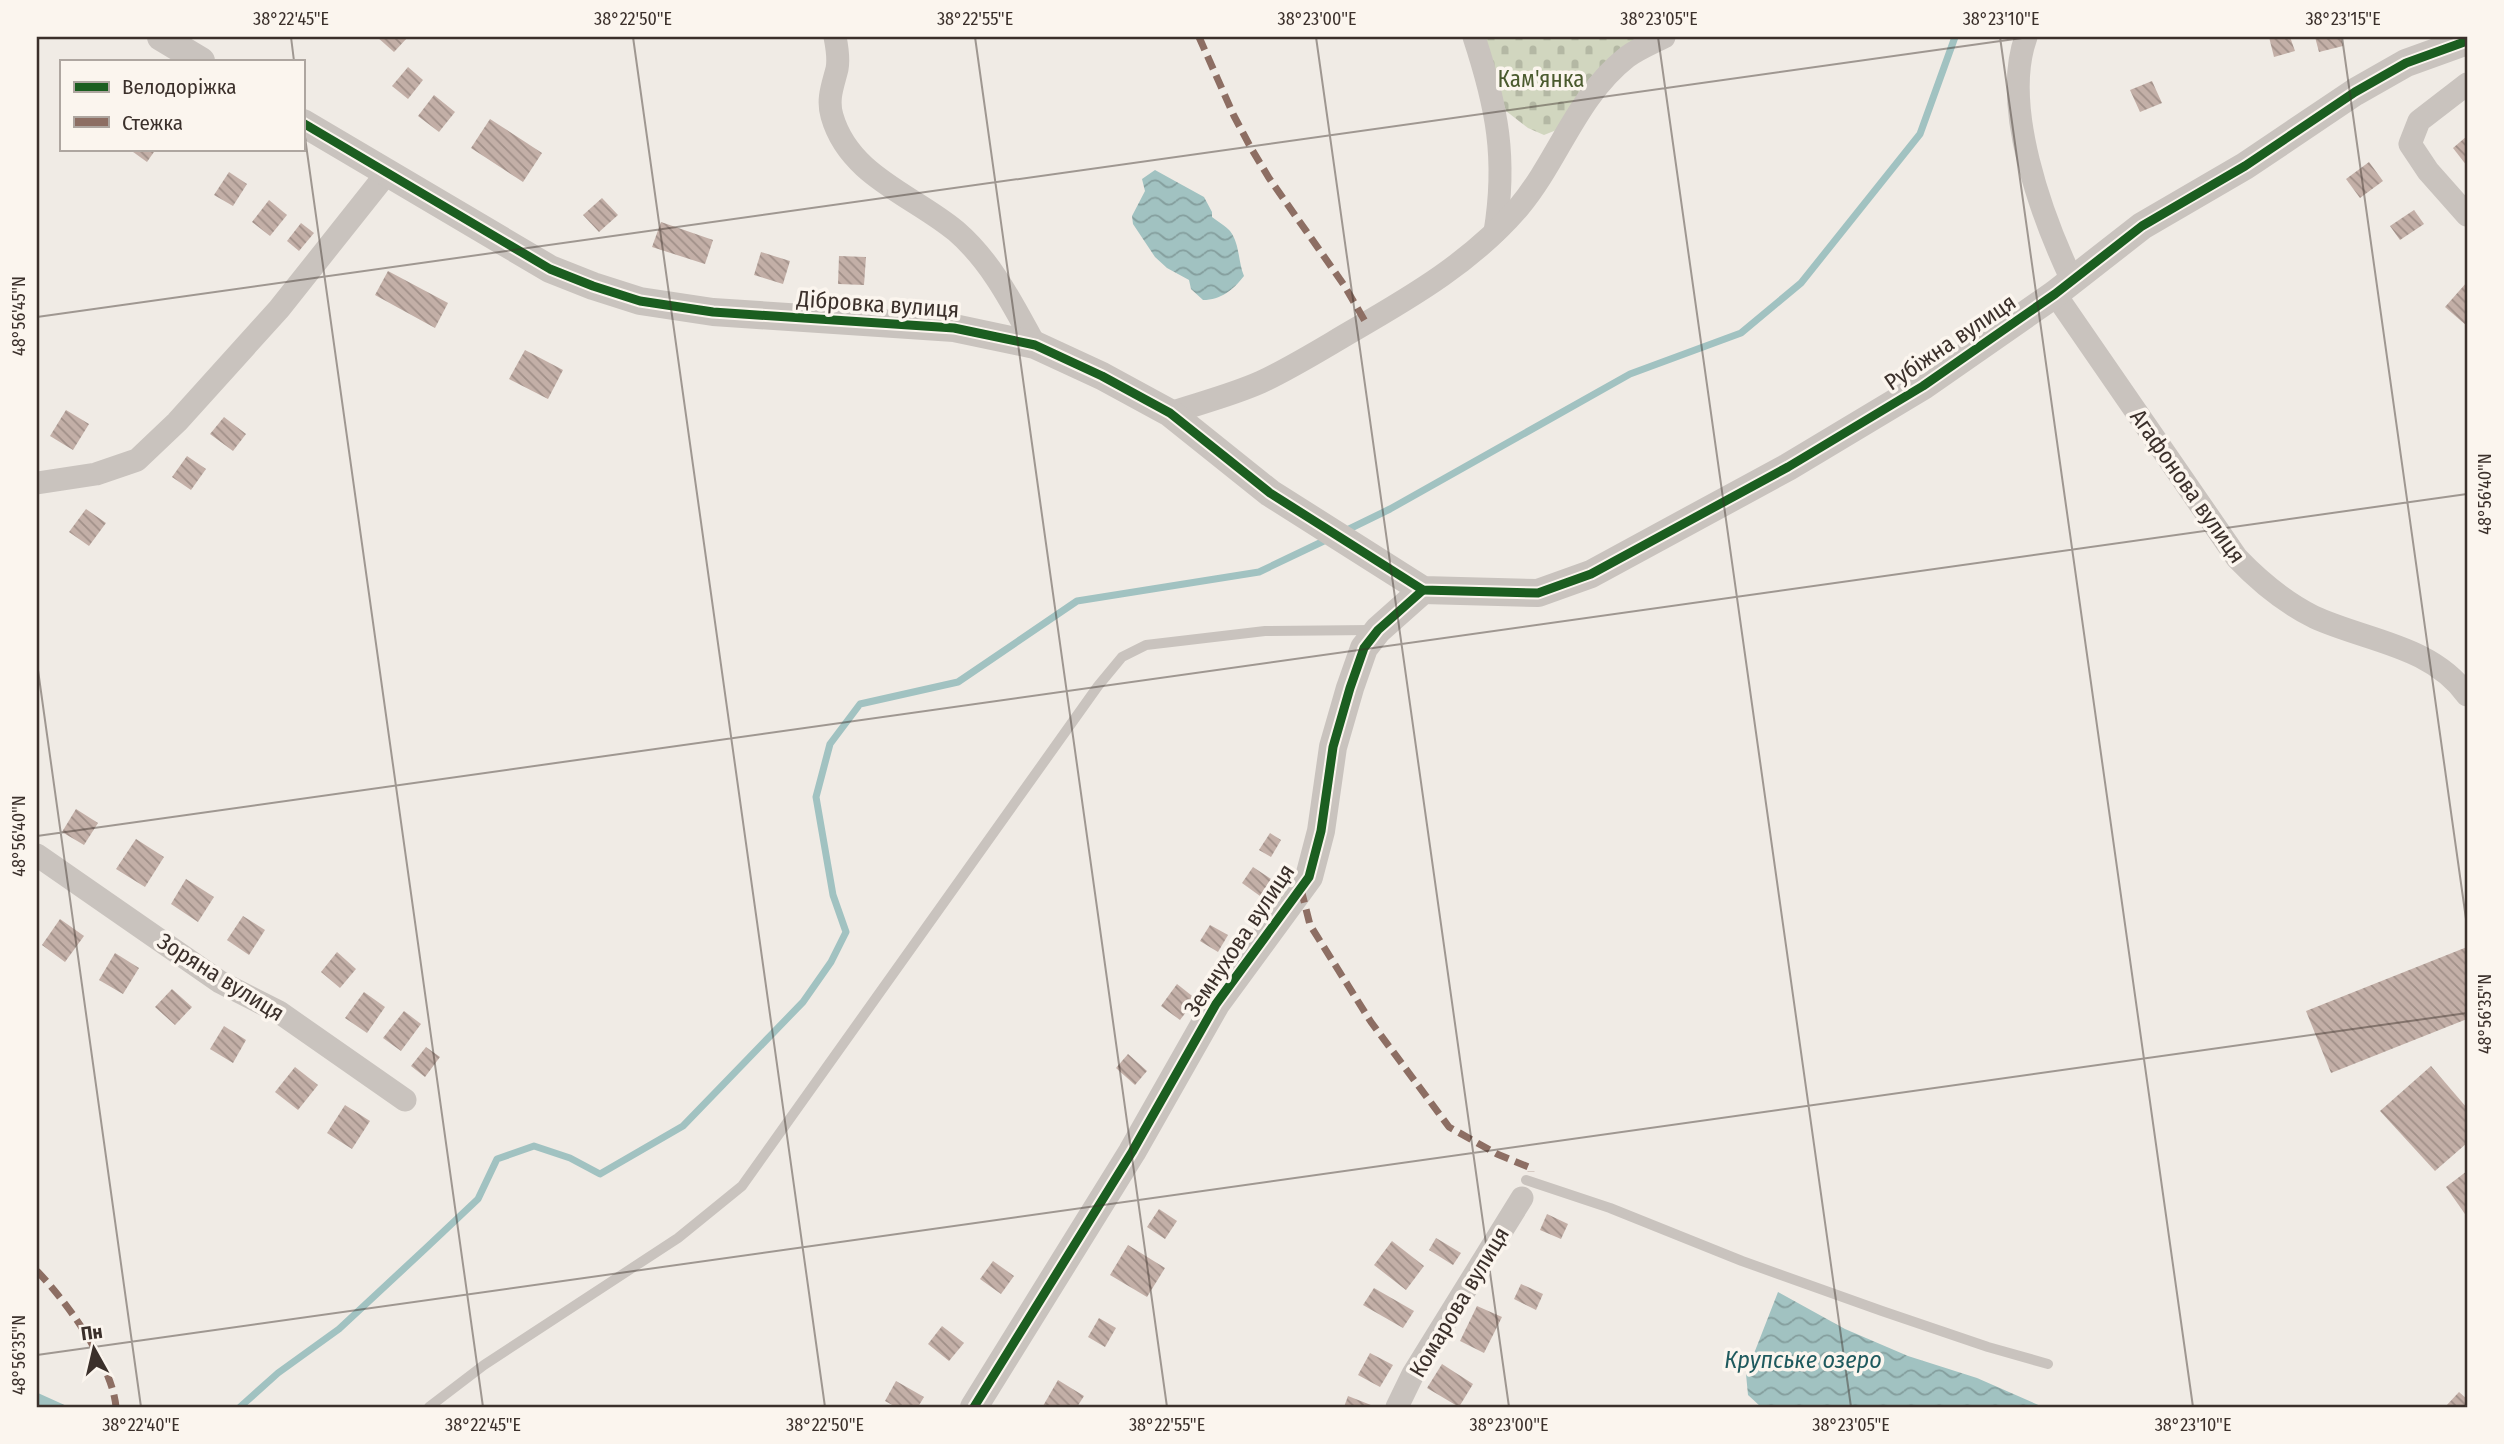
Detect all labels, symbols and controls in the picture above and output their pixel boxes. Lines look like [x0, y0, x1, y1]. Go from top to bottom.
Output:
text: 38°22'45"E [253, 8, 329, 30]
text: 38°22'50"E [594, 8, 672, 30]
text: 38°22'55"E [937, 8, 1013, 30]
text: 38°23'00"E [1278, 8, 1356, 30]
text: 38°23'05"E [1620, 8, 1698, 30]
text: 38°23'10"E [1963, 8, 2039, 30]
text: 38°23'15"E [2305, 8, 2381, 30]
legend [60, 60, 304, 150]
park label: Кам'янка [1498, 65, 1584, 93]
text: Велодоріжка [122, 74, 237, 100]
text: Стежка [122, 110, 183, 136]
text: 48°56'45"N [8, 276, 30, 356]
street label: Дібровка вулиця [795, 284, 960, 324]
street label: Рубіжна вулиця [1879, 288, 2021, 396]
street label: Агафонова вулиця [2124, 404, 2252, 568]
text: 48°56'40"N [2474, 453, 2496, 535]
text: 48°56'40"N [8, 795, 30, 877]
street label: Земнухова вулиця [1178, 858, 1300, 1022]
street label: Зоряна вулиця [152, 927, 290, 1027]
text: 48°56'35"N [2474, 974, 2496, 1054]
street label: Комарова вулиця [1403, 1222, 1515, 1382]
north arrow [60, 1314, 130, 1384]
text: 48°56'35"N [8, 1315, 30, 1395]
text: Пн [79, 1320, 104, 1346]
water label: Крупське озеро [1724, 1346, 1882, 1374]
text: 38°22'40"E [102, 1414, 180, 1436]
text: 38°22'45"E [445, 1414, 521, 1436]
text: 38°22'50"E [786, 1414, 864, 1436]
text: 38°22'55"E [1129, 1414, 1205, 1436]
text: 38°23'00"E [1470, 1414, 1548, 1436]
text: 38°23'05"E [1812, 1414, 1890, 1436]
text: 38°23'10"E [2155, 1414, 2231, 1436]

